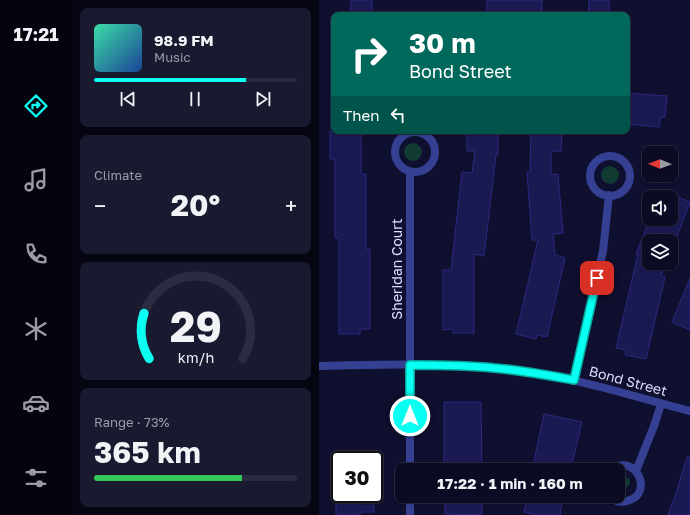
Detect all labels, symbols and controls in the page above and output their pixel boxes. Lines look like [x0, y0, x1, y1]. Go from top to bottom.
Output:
text: 17:21 [13, 23, 59, 45]
text: 30 m [409, 26, 476, 59]
icon: right [343, 28, 395, 80]
text: 98.9 FM [154, 31, 213, 49]
text: Music [154, 49, 191, 65]
text: Bond Street [409, 60, 512, 82]
icon: previous [117, 88, 139, 110]
icon: pause [184, 88, 206, 110]
icon: next [252, 88, 274, 110]
icon: directions [22, 92, 50, 120]
icon: left [387, 104, 409, 126]
text: Then [343, 106, 379, 124]
north arrow [642, 146, 678, 182]
map controls [642, 146, 678, 270]
icon: music [22, 166, 50, 194]
text: Climate [94, 167, 142, 183]
text: 20° [171, 187, 220, 223]
button: sound [642, 190, 678, 226]
text: − [94, 192, 106, 219]
text: + [285, 192, 297, 219]
street label: Sheridan Court [388, 218, 405, 320]
button: layers [642, 234, 678, 270]
icon: phone [22, 240, 50, 268]
pin [580, 261, 614, 295]
icon: arrive [586, 267, 608, 289]
text: 29 [170, 301, 221, 351]
icon: climate [22, 315, 50, 343]
text: km/h [177, 348, 214, 365]
street label: Bond Street [587, 362, 669, 399]
icon: car [22, 389, 50, 417]
position arrow [389, 395, 431, 437]
text: Range · 73% [94, 414, 169, 430]
text: 365 km [94, 434, 201, 470]
speed limit sign: 30 [331, 451, 383, 503]
icon: filters [22, 464, 50, 492]
text: 17:22 · 1 min · 160 m [437, 474, 583, 492]

